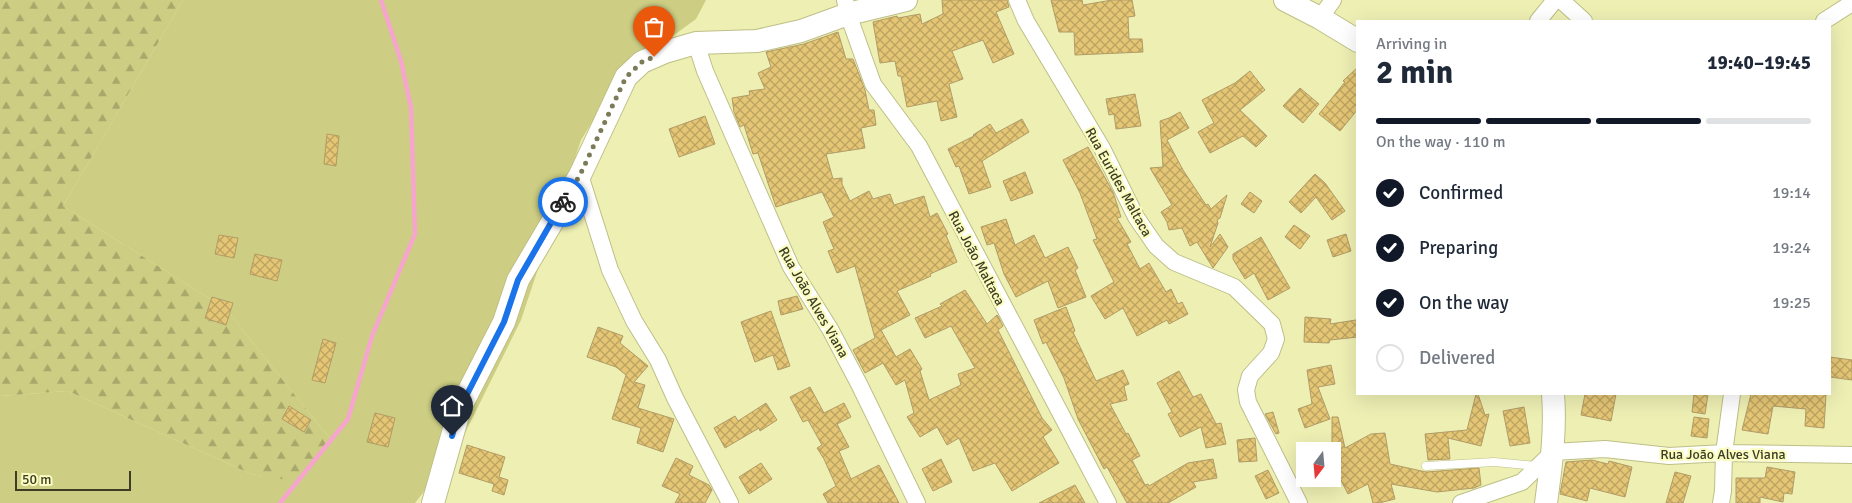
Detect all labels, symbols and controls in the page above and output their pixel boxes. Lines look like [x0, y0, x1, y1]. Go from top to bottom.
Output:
pin [633, 6, 675, 57]
icon: bag [640, 13, 668, 41]
text: Arriving in [1376, 34, 1447, 54]
text: 19:40–19:45 [1707, 51, 1811, 75]
text: 2 min [1376, 53, 1453, 92]
street label: Rua Eurides Maltaca [1082, 125, 1156, 240]
text: On the way · 110 m [1376, 132, 1506, 152]
courier [538, 177, 588, 227]
icon: check [1376, 179, 1404, 207]
text: Confirmed [1419, 181, 1503, 205]
text: 19:14 [1772, 183, 1811, 203]
icon: bike [549, 188, 577, 216]
street label: Rua João Maltaca [944, 208, 1009, 309]
icon: check [1376, 234, 1404, 262]
text: Preparing [1419, 236, 1498, 260]
text: 19:24 [1772, 238, 1811, 258]
street label: Rua João Alves Viana [775, 244, 852, 361]
icon: check [1376, 289, 1404, 317]
text: On the way [1419, 291, 1509, 315]
text: 19:25 [1772, 293, 1811, 313]
text: Delivered [1419, 346, 1495, 370]
pin [431, 385, 473, 436]
icon: home [438, 392, 466, 420]
north arrow [1296, 442, 1341, 488]
map controls [1296, 442, 1341, 487]
street label: Rua João Alves Viana [1660, 446, 1786, 463]
scale bar [15, 468, 131, 491]
text: 50 m [22, 471, 51, 488]

